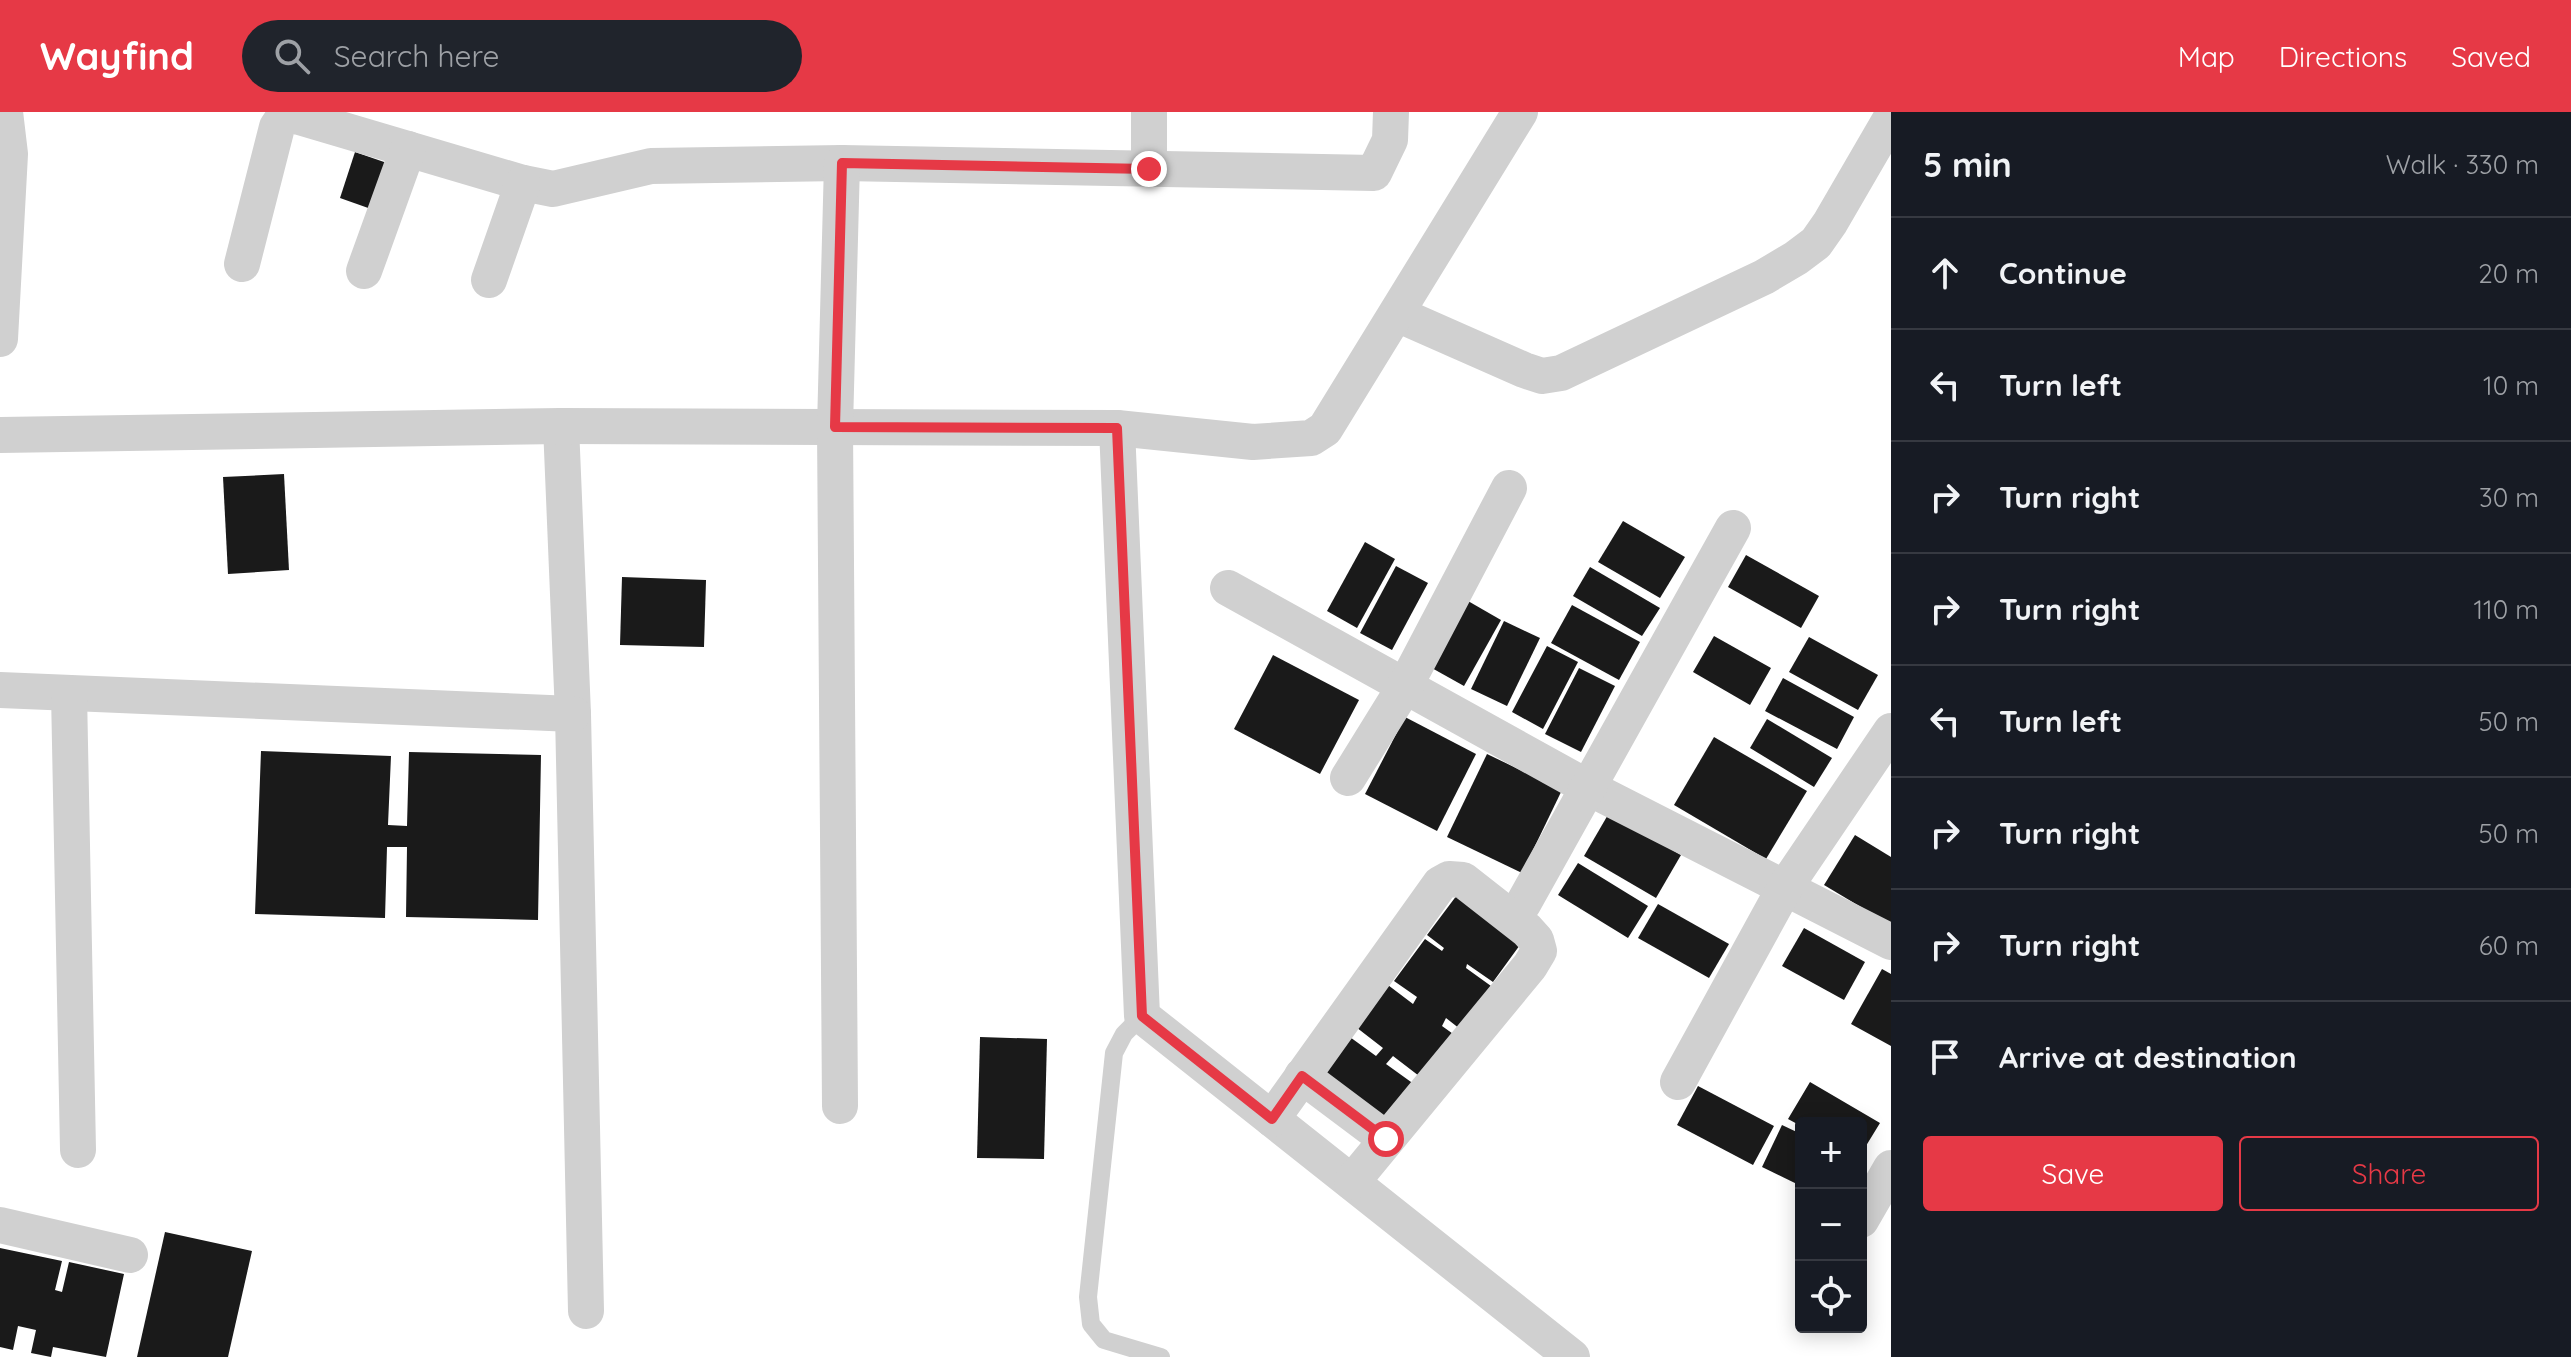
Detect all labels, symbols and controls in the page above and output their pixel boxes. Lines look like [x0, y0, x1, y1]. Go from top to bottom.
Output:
search box [242, 20, 802, 92]
text: Wayfind [40, 32, 194, 80]
icon: search [270, 34, 314, 78]
text: Search here [334, 37, 499, 75]
text: Map [2178, 39, 2235, 74]
text: Directions [2279, 39, 2407, 74]
text: Saved [2451, 39, 2531, 74]
text: 5 min [1923, 143, 2012, 186]
text: Walk · 330 m [2386, 148, 2539, 181]
route end [1131, 151, 1167, 187]
icon: ahead [1923, 251, 1967, 295]
text: Continue [1999, 254, 2127, 292]
text: 20 m [2478, 257, 2539, 290]
icon: left [1923, 363, 1967, 407]
text: Turn left [1999, 366, 2122, 404]
text: 10 m [2483, 369, 2539, 402]
icon: right [1923, 475, 1967, 519]
text: Turn right [1999, 478, 2140, 516]
text: 30 m [2479, 481, 2539, 514]
icon: right [1923, 587, 1967, 631]
text: Turn right [1999, 590, 2140, 628]
text: 110 m [2473, 593, 2539, 626]
icon: left [1923, 699, 1967, 743]
text: Turn left [1999, 702, 2122, 740]
text: 50 m [2479, 705, 2539, 738]
icon: right [1923, 811, 1967, 855]
text: Turn right [1999, 814, 2140, 852]
text: 50 m [2479, 817, 2539, 850]
icon: right [1923, 923, 1967, 967]
text: Turn right [1999, 926, 2140, 964]
text: 60 m [2479, 929, 2539, 962]
icon: arrive [1923, 1035, 1967, 1079]
text: Arrive at destination [1999, 1038, 2297, 1076]
map controls [1795, 1117, 1867, 1333]
button: + [1795, 1117, 1867, 1189]
route start [1368, 1121, 1404, 1157]
button: Save [1923, 1136, 2223, 1211]
button: Share [2239, 1136, 2539, 1211]
button: − [1795, 1189, 1867, 1261]
button: locate [1795, 1261, 1867, 1333]

